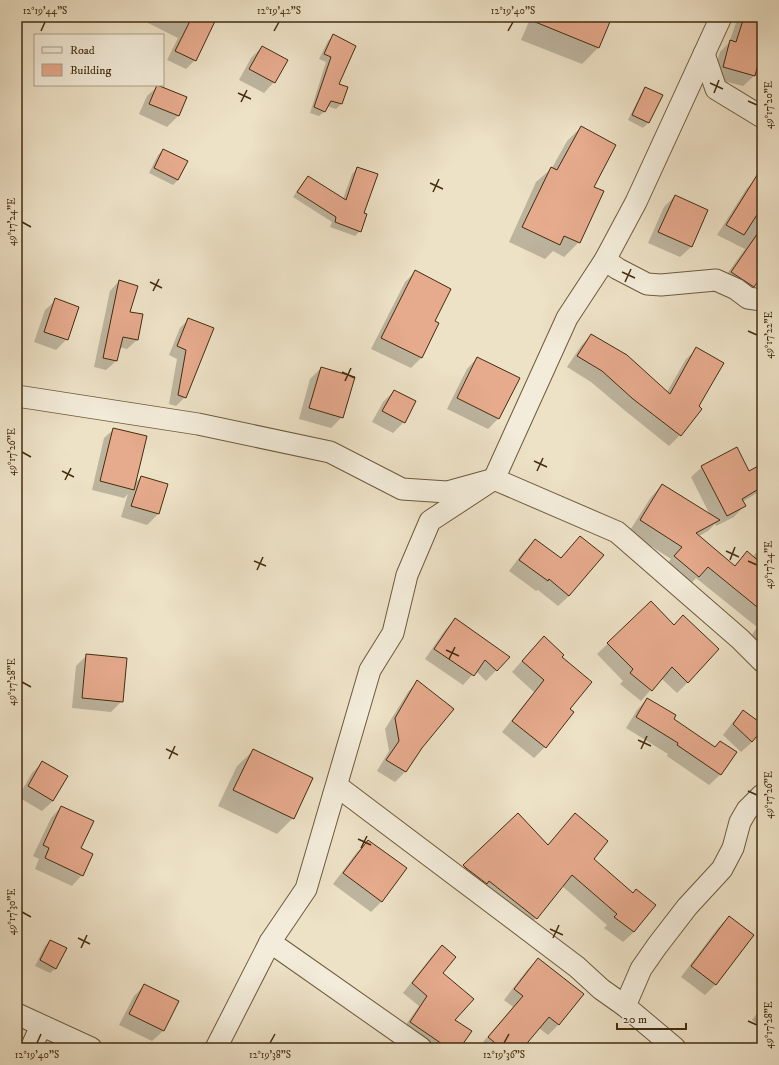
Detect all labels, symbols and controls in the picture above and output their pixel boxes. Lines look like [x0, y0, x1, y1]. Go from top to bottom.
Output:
text: 12°19'44"S [23, 5, 67, 17]
text: 12°19'42"S [257, 5, 301, 17]
text: 12°19'40"S [491, 5, 535, 17]
legend [34, 34, 164, 86]
text: Road [70, 43, 95, 58]
text: Building [70, 63, 111, 78]
text: 49°17'20"E [763, 81, 775, 129]
text: 49°17'24"E [6, 198, 18, 246]
text: 49°17'22"E [763, 311, 775, 359]
text: 49°17'26"E [6, 428, 18, 476]
text: 49°17'24"E [763, 541, 775, 589]
text: 49°17'28"E [6, 658, 18, 706]
text: 49°17'26"E [763, 771, 775, 819]
text: 49°17'30"E [6, 889, 18, 935]
text: 49°17'28"E [763, 1001, 775, 1049]
scale bar [617, 1005, 686, 1031]
text: 20 m [623, 1012, 647, 1027]
text: 12°19'40"S [15, 1049, 59, 1061]
text: 12°19'38"S [249, 1049, 291, 1061]
text: 12°19'36"S [483, 1049, 525, 1061]

